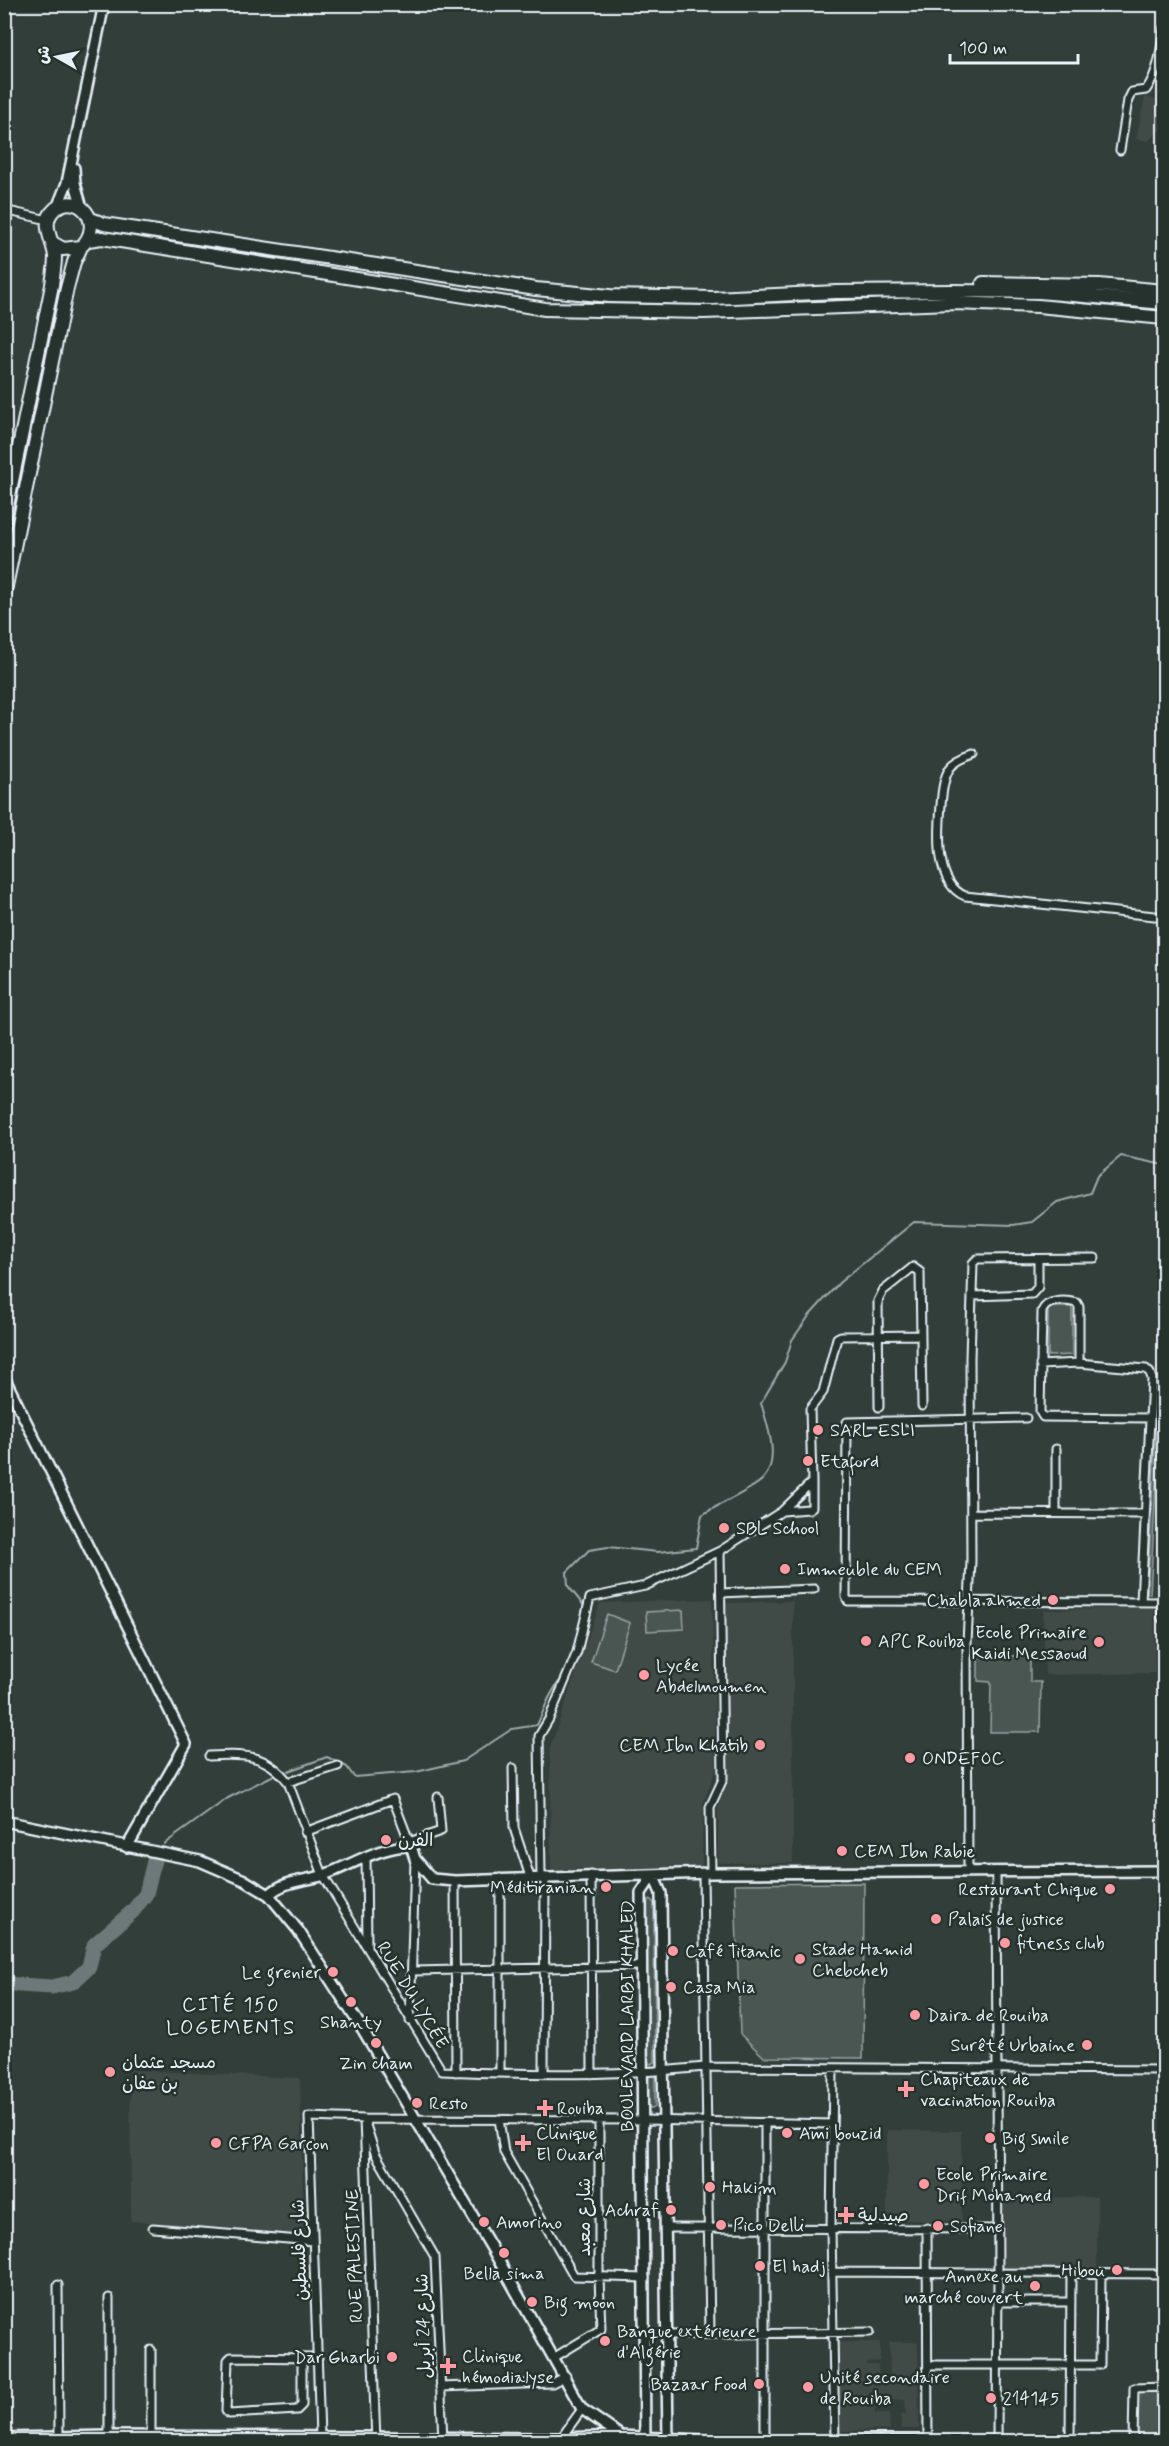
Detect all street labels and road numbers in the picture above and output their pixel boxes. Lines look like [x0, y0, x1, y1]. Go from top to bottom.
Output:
street label: BOULEVARD LARBI KHALED [616, 1900, 640, 2132]
street label: RUE DU LYCÉE [371, 1937, 454, 2054]
street label: شارع معبد [573, 2178, 597, 2256]
street label: RUE PALESTINE [341, 2189, 369, 2323]
street label: شارع فلسطين [286, 2199, 314, 2301]
street label: شارع 24 أبريل [410, 2273, 438, 2379]

